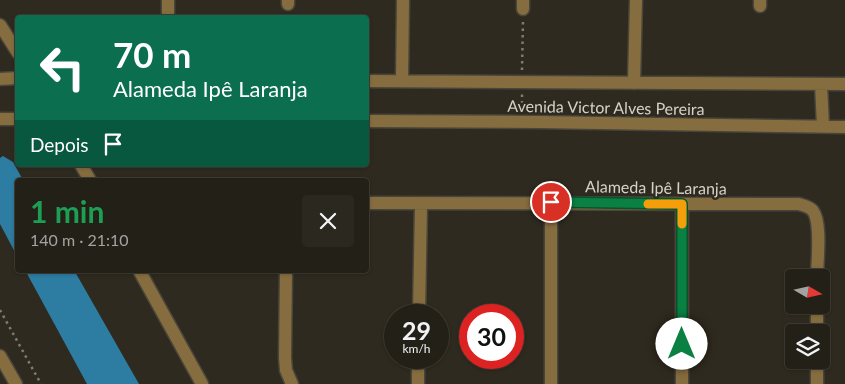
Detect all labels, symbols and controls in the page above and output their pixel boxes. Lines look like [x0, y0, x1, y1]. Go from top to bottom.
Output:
text: 70 m [113, 33, 191, 75]
icon: left [30, 35, 95, 100]
text: Alameda Ipê Laranja [113, 75, 308, 102]
street label: Avenida Victor Alves Pereira [507, 96, 705, 118]
icon: arrive [99, 130, 127, 158]
text: Depois [30, 133, 89, 156]
street label: Alameda Ipê Laranja [585, 176, 727, 198]
pin [530, 181, 572, 223]
icon: arrive [537, 188, 565, 216]
text: 1 min [30, 193, 104, 229]
button: close [302, 195, 354, 247]
text: 140 m · 21:10 [30, 230, 129, 249]
north arrow [785, 269, 830, 314]
map controls [785, 269, 830, 369]
speed limit sign: 30 [459, 304, 524, 369]
text: 29 [402, 315, 431, 345]
position arrow [655, 317, 707, 369]
button: layers [785, 324, 830, 369]
text: km/h [402, 341, 431, 356]

